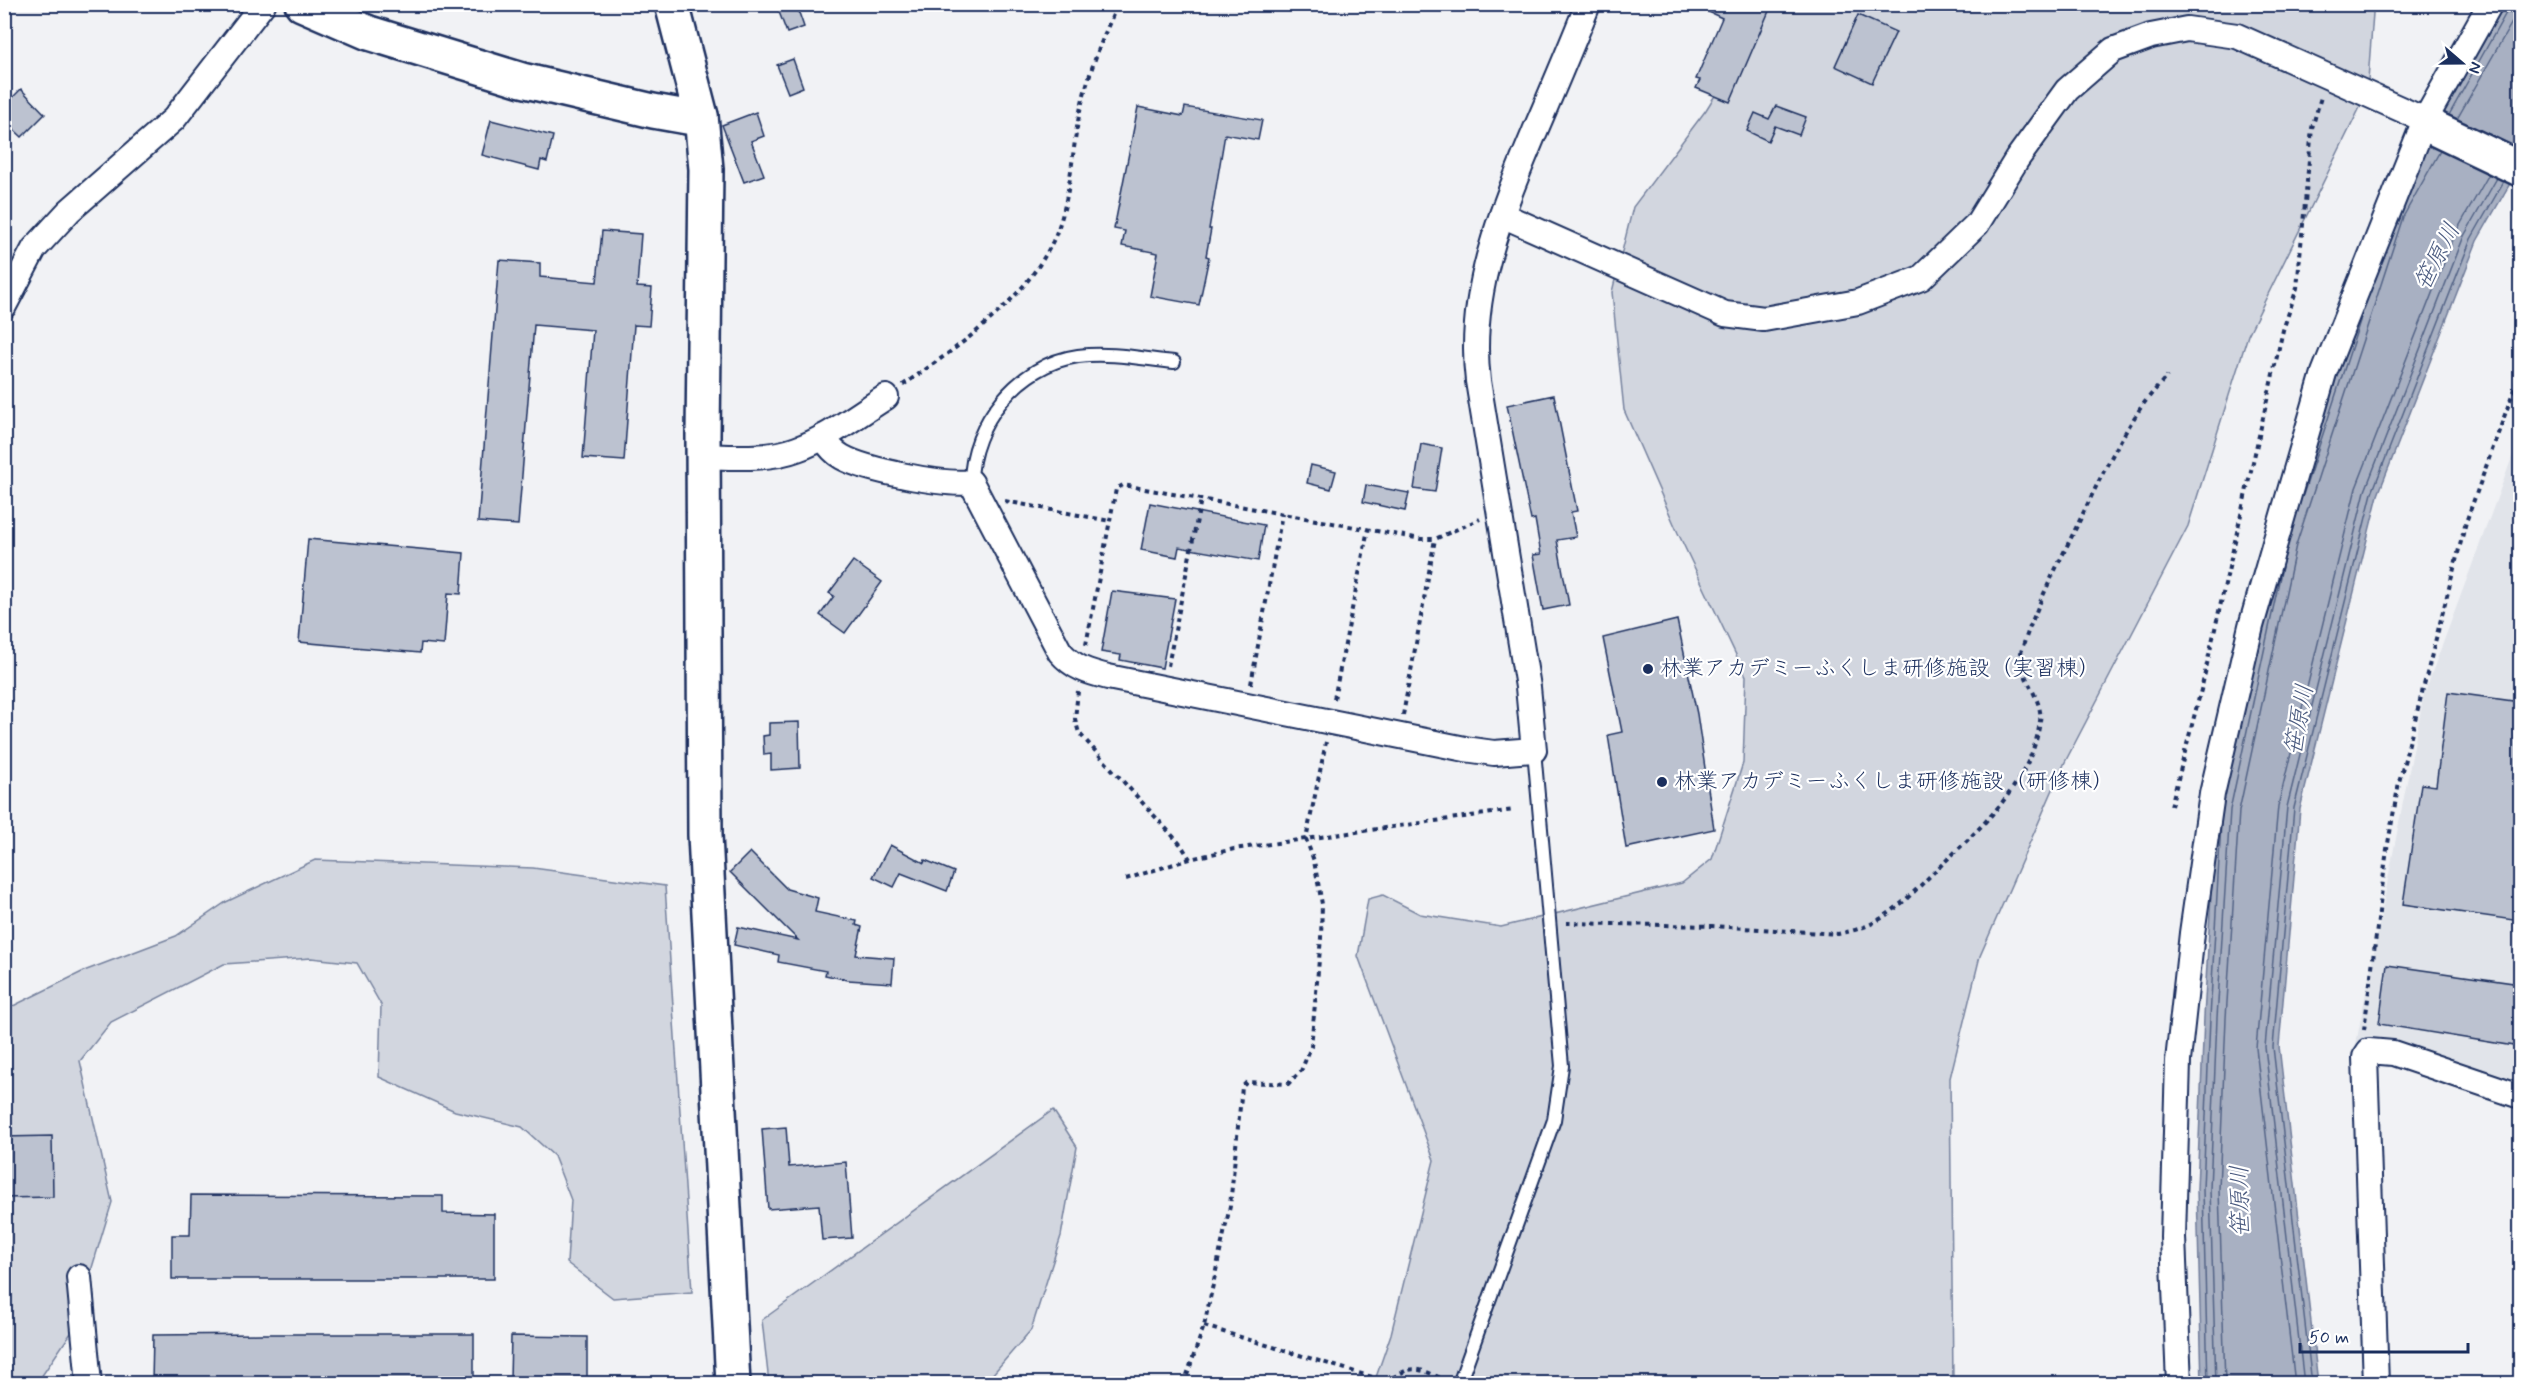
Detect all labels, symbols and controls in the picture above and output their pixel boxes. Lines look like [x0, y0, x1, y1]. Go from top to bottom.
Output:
north arrow [2432, 33, 2492, 93]
text: N [2463, 59, 2486, 76]
water label: 笹原川 [2408, 218, 2468, 296]
place label: 林業アカデミーふくしま研修施設（実習棟） [1660, 655, 2100, 683]
marker: 林業アカデミーふくしま研修施設（実習棟） [1641, 662, 1655, 676]
water label: 笹原川 [2278, 682, 2322, 758]
place label: 林業アカデミーふくしま研修施設（研修棟） [1674, 768, 2114, 796]
marker: 林業アカデミーふくしま研修施設（研修棟） [1655, 775, 1669, 789]
water label: 笹原川 [2225, 1165, 2257, 1237]
scale bar [2300, 1316, 2468, 1354]
text: 50 m [2309, 1326, 2349, 1350]

